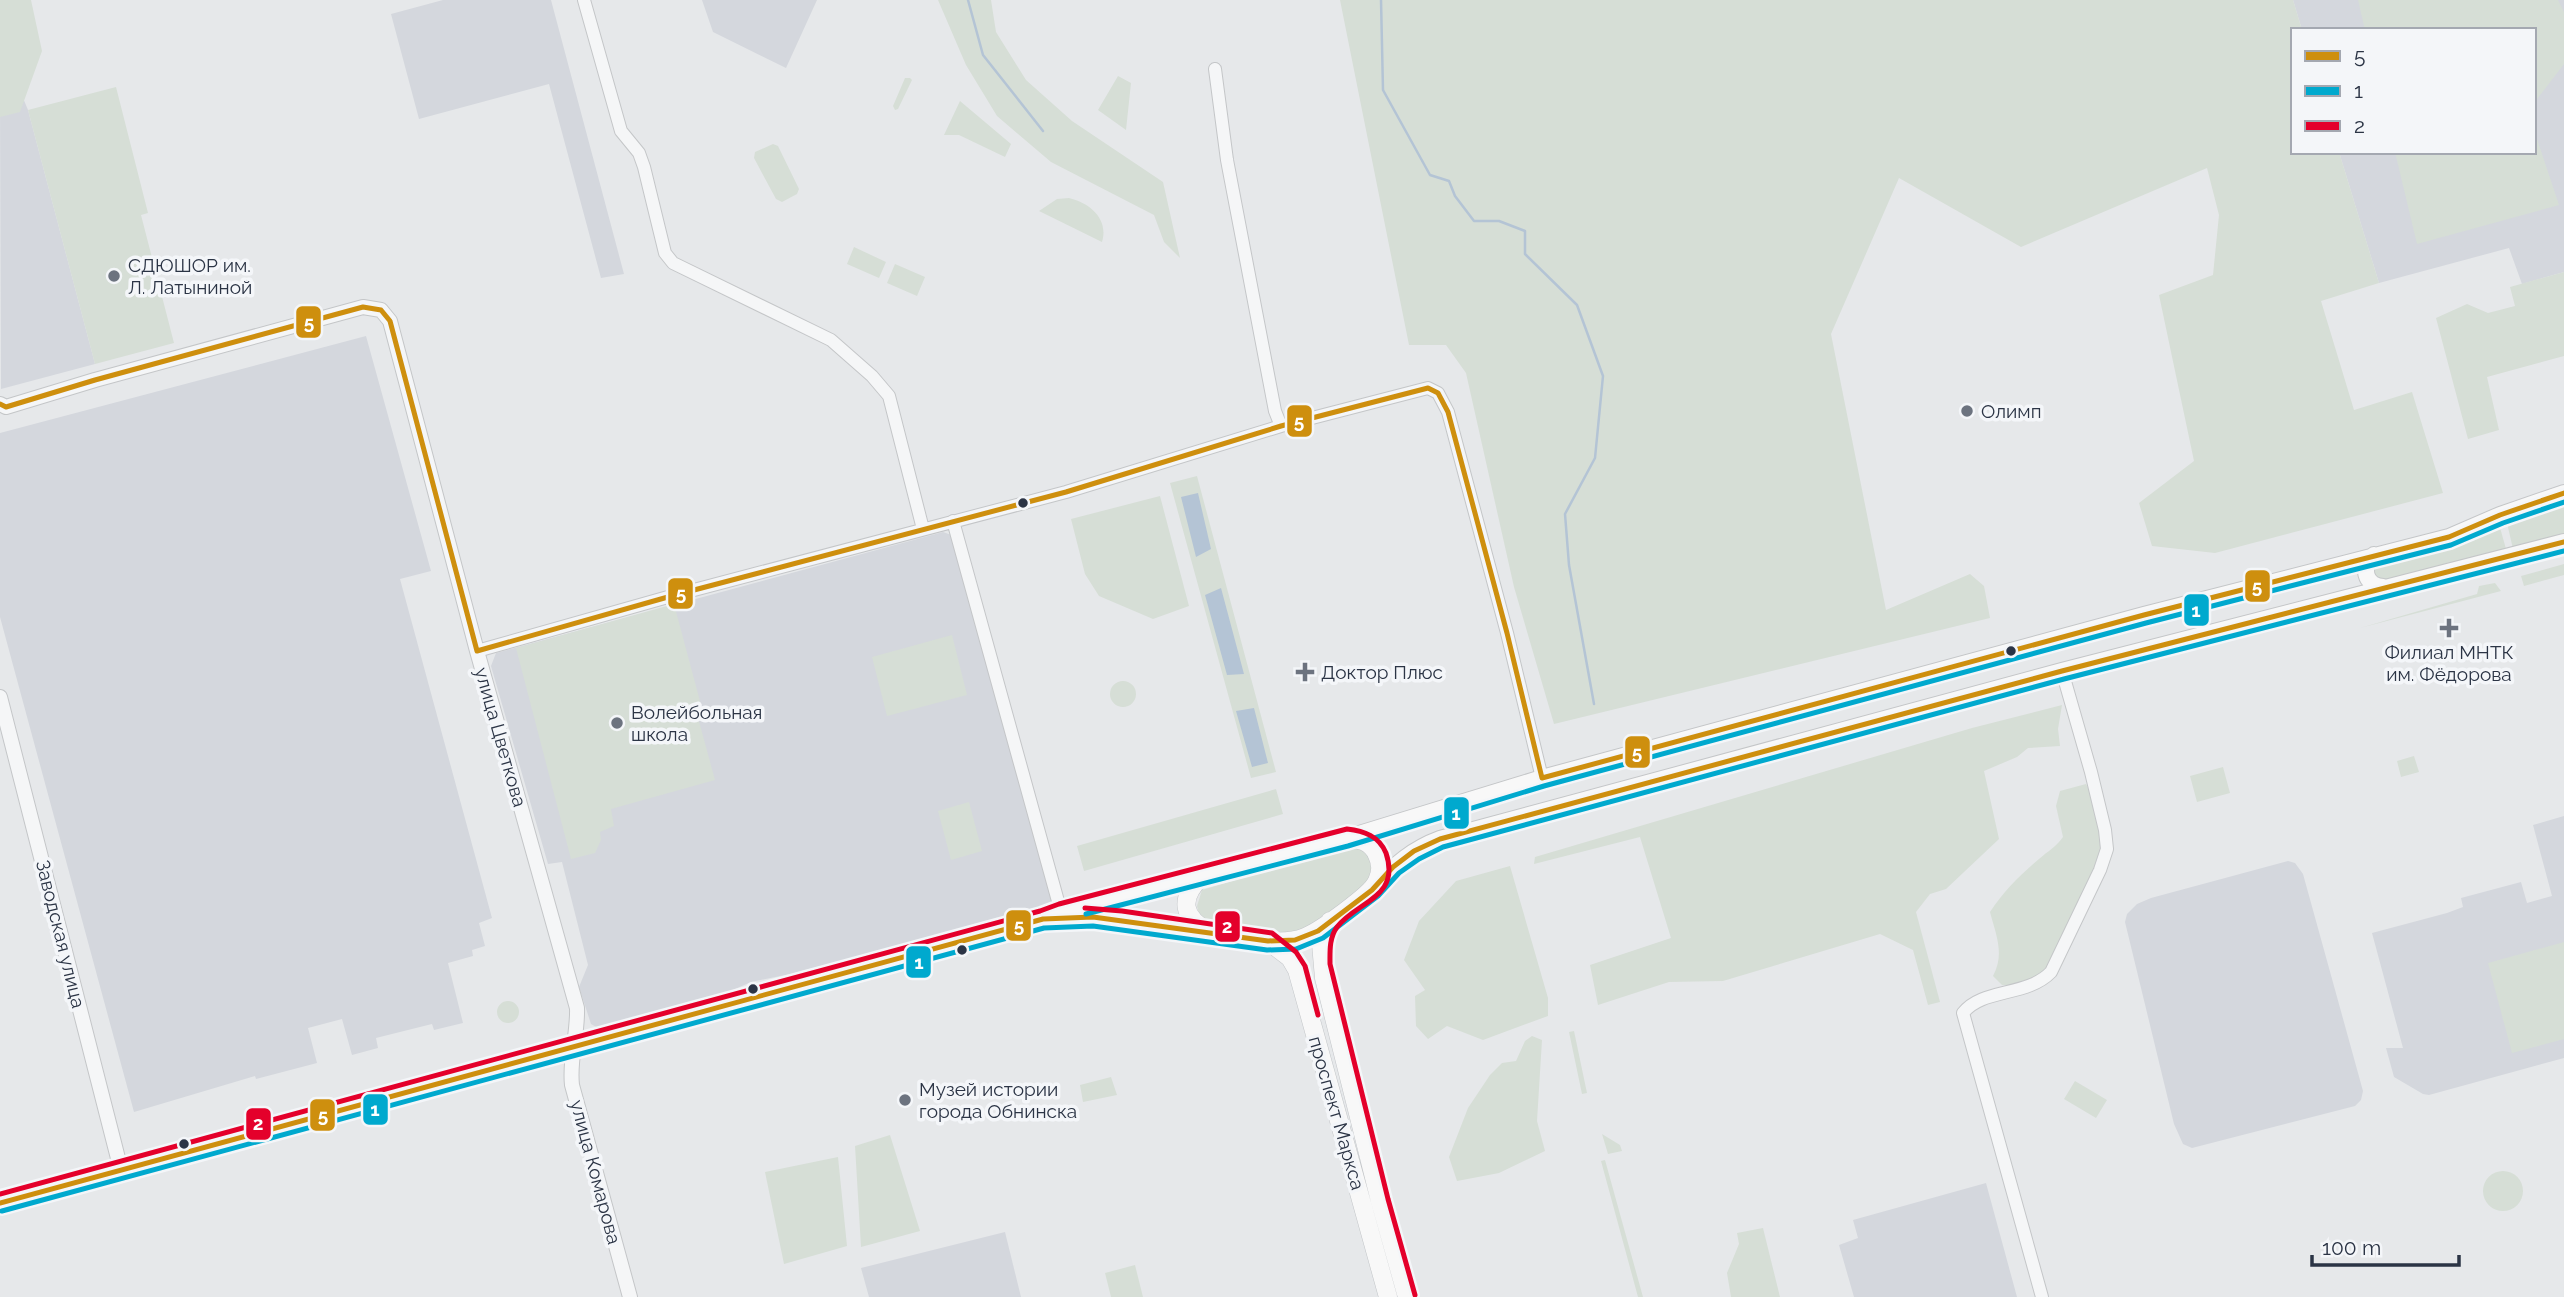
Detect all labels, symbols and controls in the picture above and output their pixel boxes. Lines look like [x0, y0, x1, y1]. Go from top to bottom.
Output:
legend [2291, 28, 2536, 154]
text: 5 [2354, 43, 2365, 68]
text: 1 [2354, 78, 2363, 103]
text: 2 [2354, 113, 2365, 138]
place label: СДЮШОР им. Л. Латыниной [128, 254, 252, 298]
marker: СДЮШОР им. Л. Латыниной [106, 268, 122, 284]
line badge: 5 [295, 305, 322, 339]
text: 5 [304, 311, 314, 333]
place label: Олимп [1981, 400, 2041, 422]
marker: Олимп [1959, 403, 1975, 419]
line badge: 5 [1286, 404, 1313, 438]
text: 5 [1294, 410, 1304, 432]
unlabelled marker [1016, 496, 1030, 510]
line badge: 5 [2244, 569, 2271, 603]
text: 5 [2252, 575, 2262, 597]
line badge: 5 [667, 577, 694, 610]
text: 5 [676, 582, 686, 604]
line badge: 1 [2183, 593, 2210, 627]
text: 1 [2191, 599, 2201, 621]
marker: Филиал МНТК им. Фёдорова [2439, 618, 2459, 638]
place label: Филиал МНТК им. Фёдорова [2384, 641, 2514, 685]
unlabelled marker [2004, 644, 2018, 658]
place label: Доктор Плюс [1321, 661, 1443, 683]
marker: Доктор Плюс [1295, 662, 1315, 682]
street label: улица Цветкова [471, 665, 531, 809]
place label: Волейбольная школа [631, 701, 762, 745]
marker: Волейбольная школа [609, 715, 625, 731]
line badge: 5 [1624, 735, 1651, 769]
text: 5 [1632, 741, 1642, 763]
line badge: 1 [1443, 796, 1470, 830]
text: 1 [1451, 802, 1461, 824]
street label: Заводская улица [32, 858, 90, 1010]
line badge: 5 [1005, 909, 1032, 942]
line badge: 2 [1214, 910, 1241, 943]
text: 5 [1014, 914, 1024, 936]
text: 2 [1222, 915, 1232, 937]
unlabelled marker [955, 943, 969, 957]
line badge: 1 [905, 945, 932, 979]
text: 1 [914, 951, 924, 973]
unlabelled marker [746, 982, 760, 996]
street label: проспект Маркса [1305, 1034, 1369, 1192]
place label: Музей истории города Обнинска [919, 1078, 1077, 1122]
marker: Музей истории города Обнинска [897, 1092, 913, 1108]
line badge: 1 [362, 1093, 389, 1126]
street label: улица Комарова [566, 1097, 626, 1247]
line badge: 5 [309, 1098, 336, 1132]
text: 1 [370, 1098, 380, 1120]
text: 5 [318, 1104, 328, 1126]
line badge: 2 [245, 1107, 272, 1141]
text: 2 [253, 1112, 263, 1134]
unlabelled marker [177, 1137, 191, 1151]
scale bar [2312, 1224, 2459, 1268]
text: 100 m [2322, 1235, 2381, 1260]

